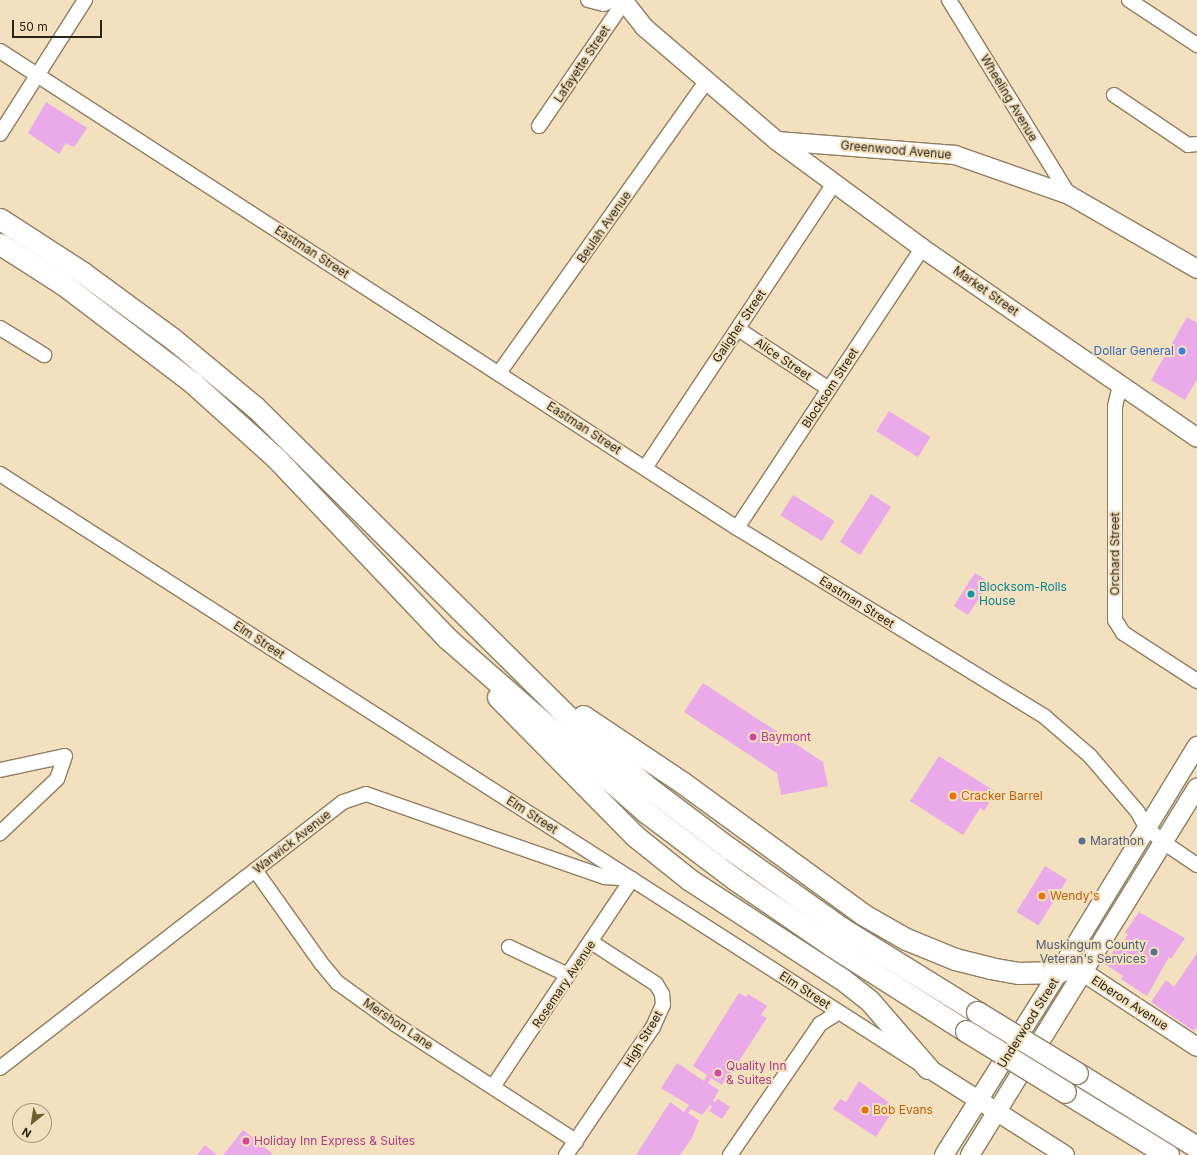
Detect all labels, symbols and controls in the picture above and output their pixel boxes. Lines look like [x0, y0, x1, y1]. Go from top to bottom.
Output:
scale bar [14, 12, 104, 38]
text: 50 m [19, 19, 48, 34]
street label: Lafayette Street [551, 23, 613, 105]
street label: Wheeling Avenue [977, 52, 1041, 144]
street label: Greenwood Avenue [840, 138, 952, 162]
street label: Beulah Avenue [574, 188, 634, 266]
street label: Eastman Street [272, 223, 352, 281]
street label: Market Street [950, 263, 1022, 319]
street label: Galigher Street [709, 287, 769, 365]
street label: Alice Street [752, 335, 814, 383]
place label: Dollar General [1094, 344, 1174, 358]
street label: Blocksom Street [799, 345, 861, 431]
marker: Dollar General [1177, 346, 1187, 356]
street label: Eastman Street [544, 399, 624, 457]
street label: Orchard Street [1108, 512, 1122, 596]
street label: Eastman Street [817, 573, 897, 631]
place label: Blocksom-Rolls House [979, 580, 1067, 608]
marker: Blocksom-Rolls House [966, 589, 976, 599]
street label: Elm Street [231, 618, 287, 662]
place label: Baymont [761, 730, 811, 744]
marker: Baymont [748, 732, 758, 742]
place label: Cracker Barrel [961, 789, 1043, 803]
marker: Cracker Barrel [948, 791, 958, 801]
street label: Elm Street [504, 793, 560, 837]
street label: Warwick Avenue [250, 807, 334, 877]
place label: Marathon [1090, 834, 1144, 848]
marker: Marathon [1077, 836, 1087, 846]
place label: Wendy's [1050, 889, 1099, 903]
marker: Wendy's [1037, 891, 1047, 901]
street label: Rosemary Avenue [529, 938, 599, 1030]
place label: Muskingum County Veteran's Services [1036, 938, 1146, 966]
marker: Muskingum County Veteran's Services [1149, 947, 1159, 957]
street label: Elm Street [777, 968, 833, 1012]
street label: Elberon Avenue [1089, 973, 1171, 1033]
street label: Underwood Street [994, 975, 1062, 1071]
street label: Mershon Lane [360, 995, 436, 1053]
street label: High Street [620, 1008, 666, 1070]
place label: Quality Inn & Suites [726, 1059, 787, 1087]
marker: Quality Inn & Suites [713, 1068, 723, 1078]
north arrow [12, 1103, 52, 1143]
place label: Bob Evans [873, 1103, 933, 1117]
marker: Bob Evans [860, 1105, 870, 1115]
text: N [19, 1124, 34, 1141]
place label: Holiday Inn Express & Suites [254, 1134, 415, 1148]
marker: Holiday Inn Express & Suites [241, 1136, 251, 1146]

